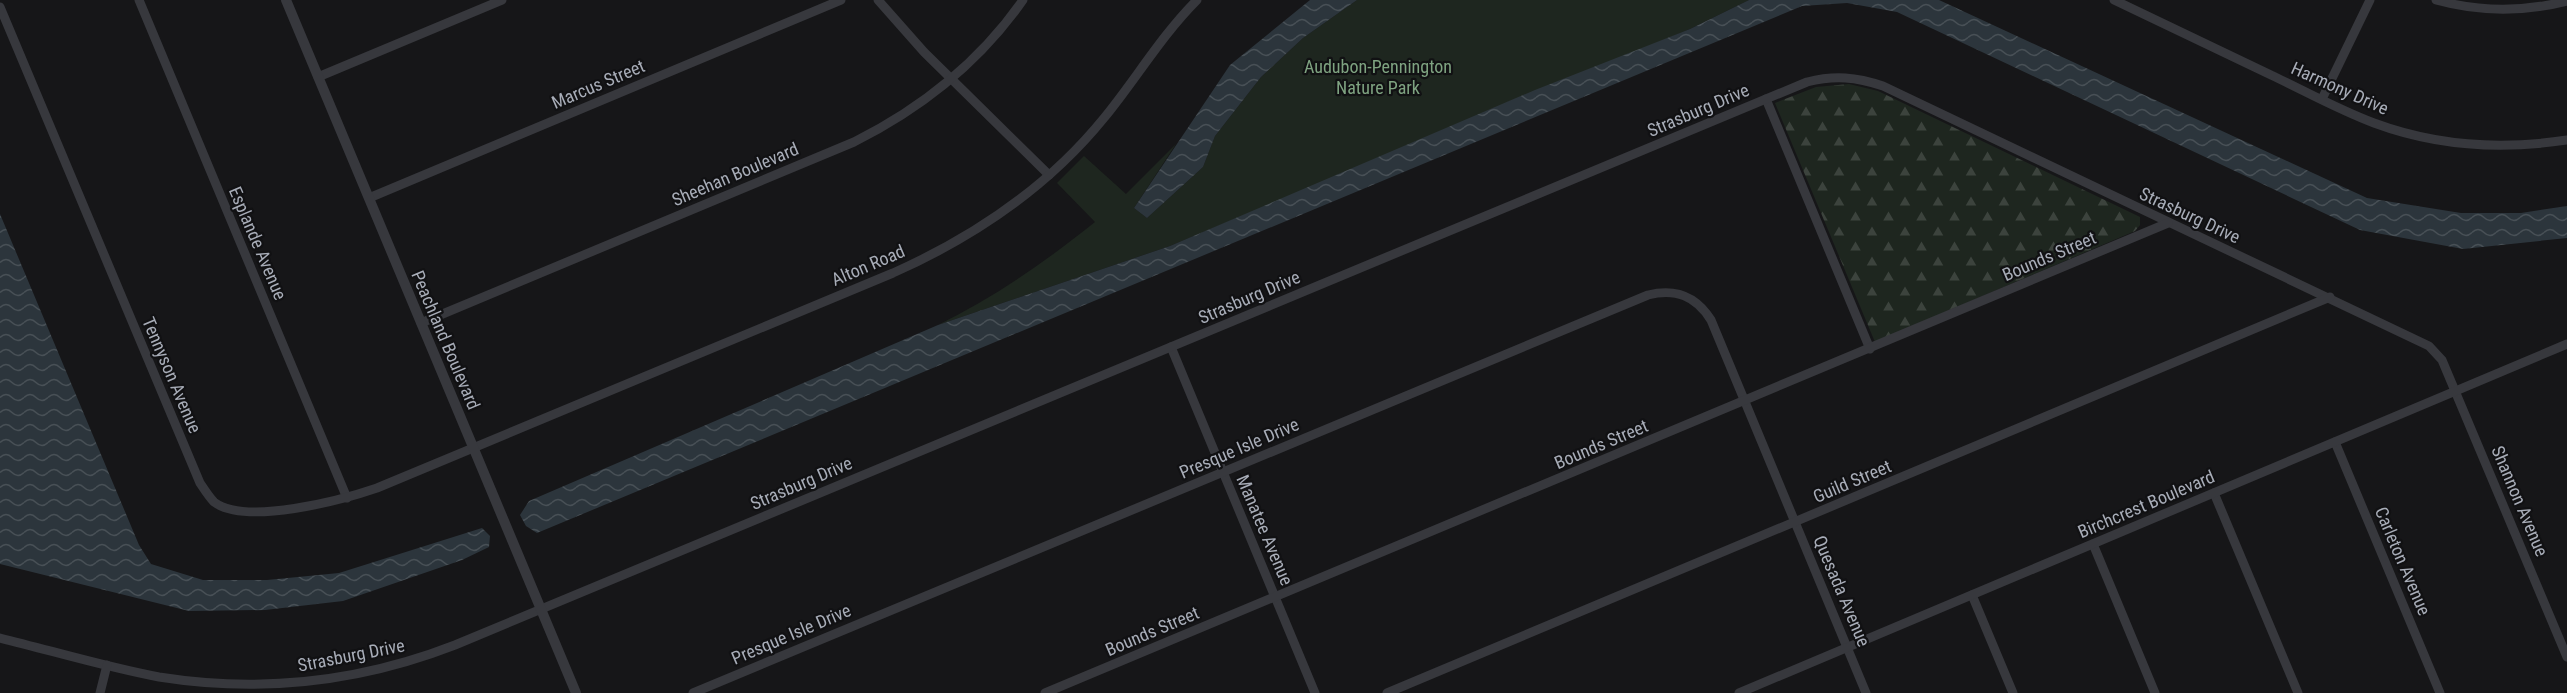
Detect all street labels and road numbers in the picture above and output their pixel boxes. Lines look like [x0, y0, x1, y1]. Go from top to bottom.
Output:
street label: Marcus Street [548, 55, 648, 113]
street label: Harmony Drive [2288, 57, 2392, 119]
street label: Strasburg Drive [1644, 79, 1752, 141]
street label: Sheehan Boulevard [669, 138, 801, 210]
street label: Esplande Avenue [225, 183, 291, 303]
street label: Strasburg Drive [2136, 183, 2244, 247]
street label: Bounds Street [1999, 227, 2099, 285]
street label: Alton Road [828, 240, 908, 290]
street label: Strasburg Drive [1195, 266, 1303, 328]
street label: Peachland Boulevard [407, 267, 485, 413]
street label: Tennyson Avenue [138, 314, 206, 436]
street label: Presque Isle Drive [1176, 413, 1302, 483]
street label: Bounds Street [1551, 415, 1651, 473]
street label: Shannon Avenue [2487, 443, 2553, 559]
street label: Strasburg Drive [747, 452, 855, 514]
street label: Guild Street [1810, 455, 1894, 507]
street label: Birchcrest Boulevard [2074, 466, 2218, 542]
street label: Manatee Avenue [1232, 472, 1298, 588]
street label: Carleton Avenue [2371, 504, 2435, 618]
street label: Quesada Avenue [1809, 532, 1875, 650]
street label: Presque Isle Drive [728, 599, 854, 669]
street label: Bounds Street [1102, 602, 1202, 660]
street label: Strasburg Drive [296, 634, 406, 676]

